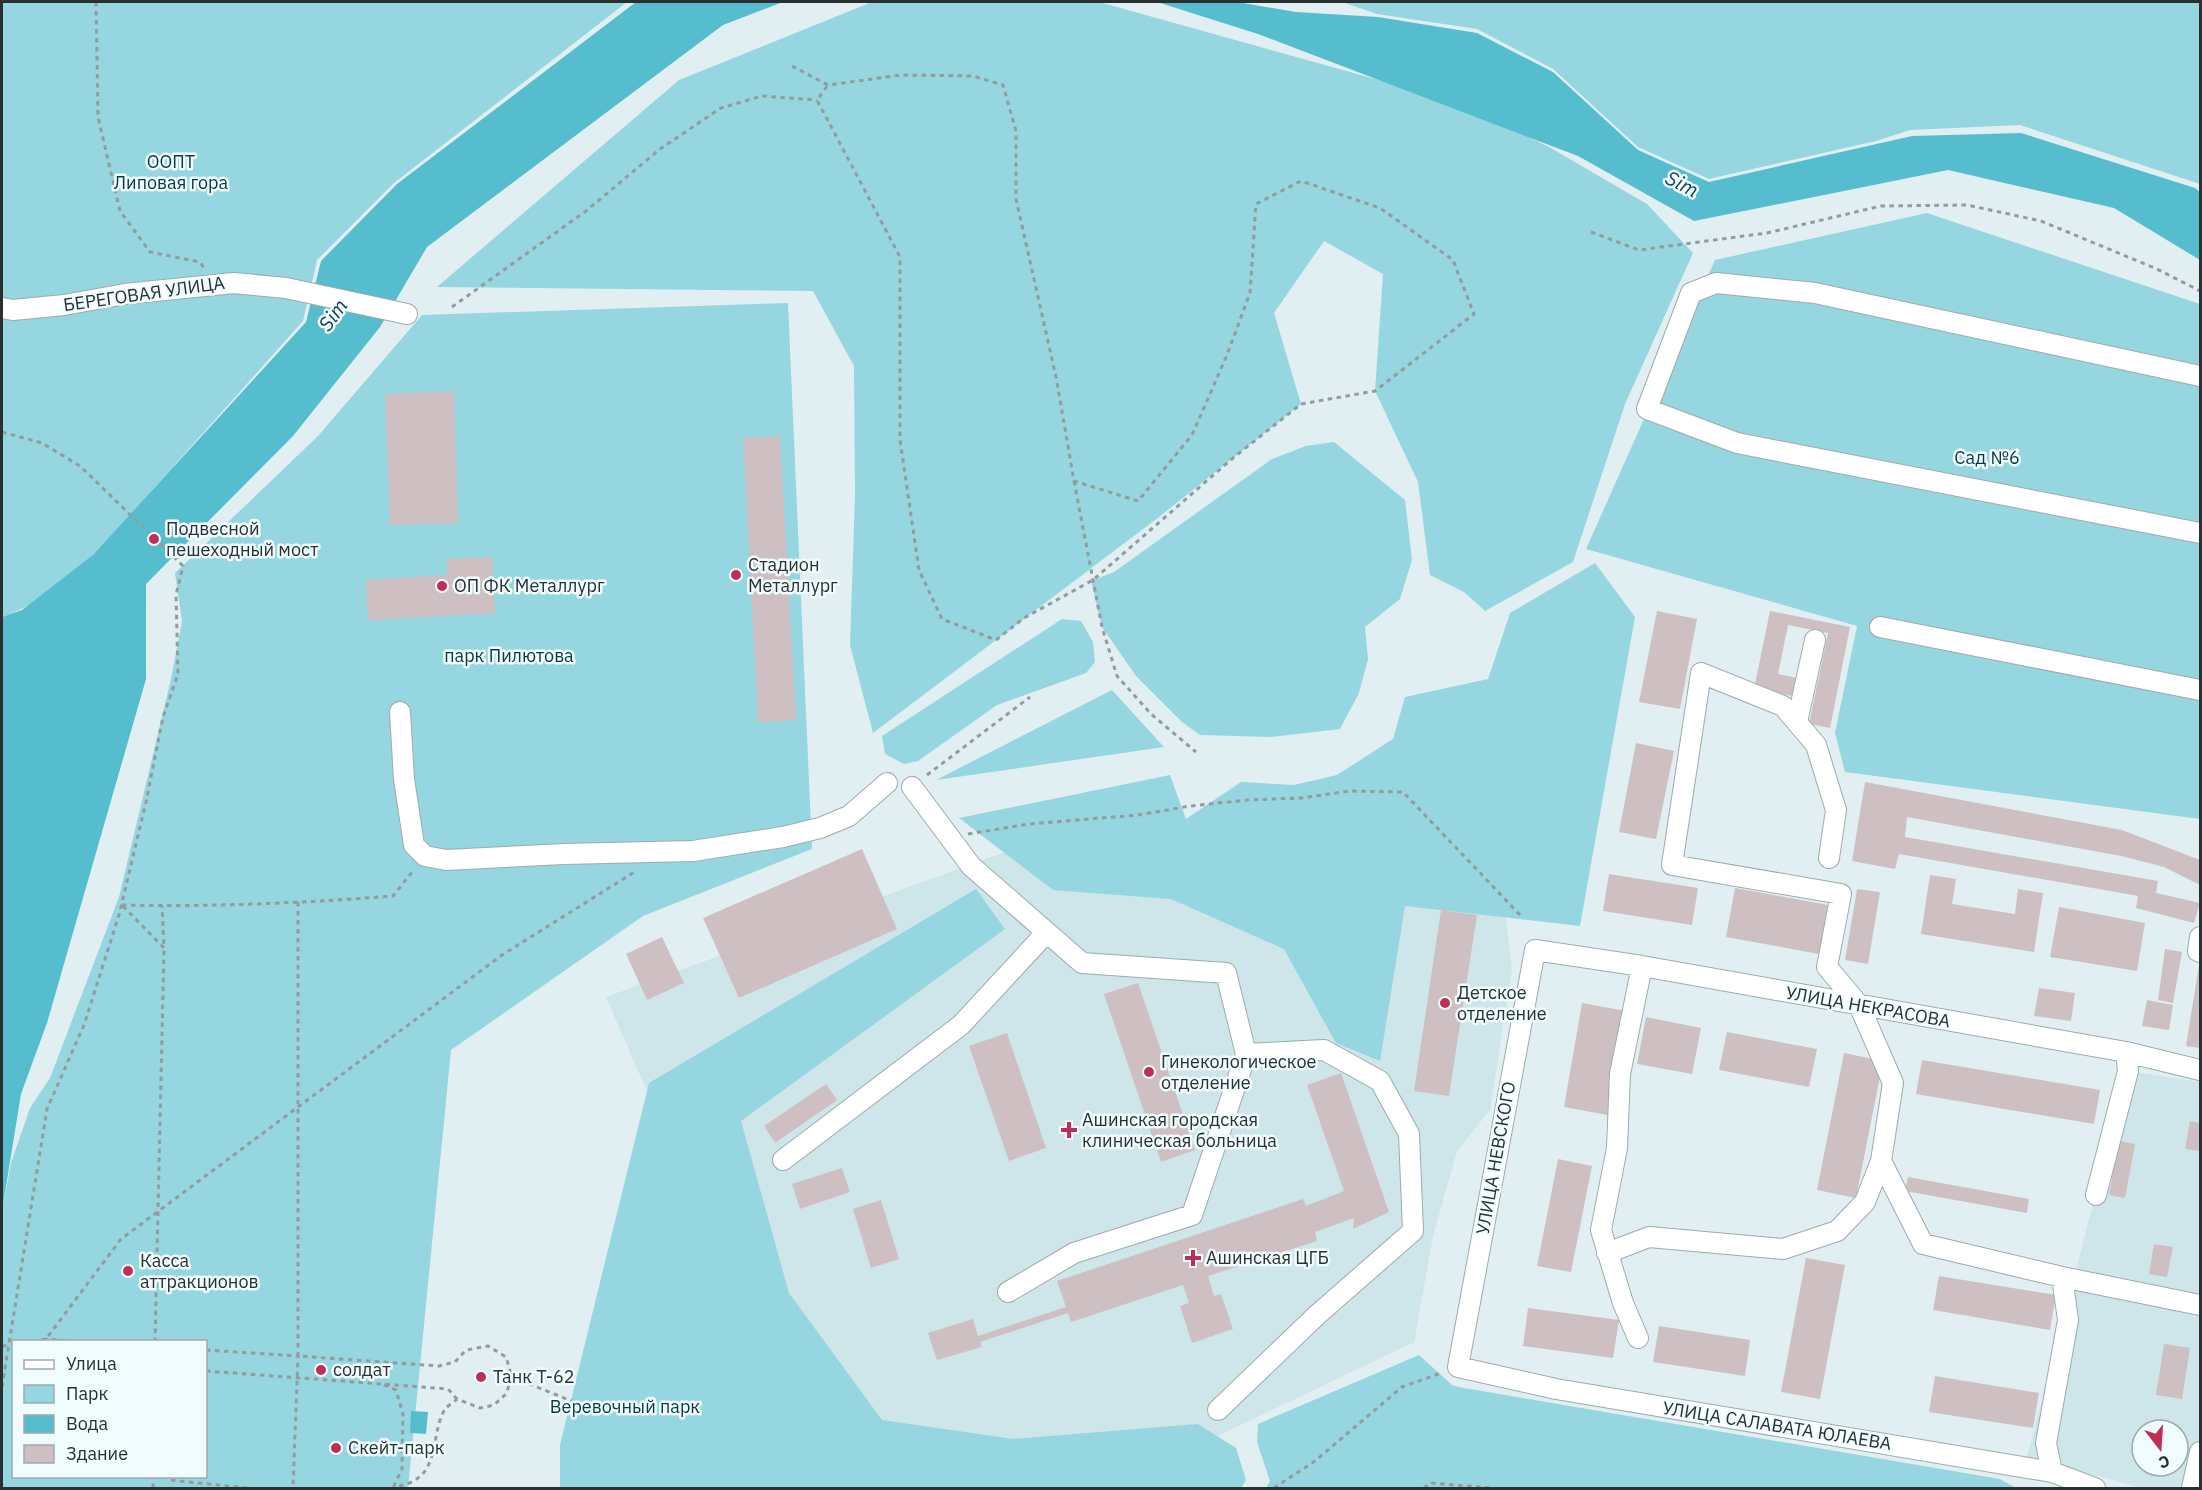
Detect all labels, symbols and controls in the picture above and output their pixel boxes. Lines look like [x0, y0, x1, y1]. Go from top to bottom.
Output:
park label: ООПТ Липовая гора [114, 150, 229, 194]
water label: Sim [1661, 164, 1703, 203]
street label: БЕРЕГОВАЯ УЛИЦА [62, 271, 227, 316]
water label: Sim [312, 293, 353, 336]
park label: Сад №6 [1954, 446, 2020, 469]
place label: Подвесной пешеходный мост [166, 517, 319, 561]
marker: Подвесной пешеходный мост [147, 532, 161, 546]
place label: Стадион Металлург [748, 553, 838, 597]
marker: Стадион Металлург [729, 568, 743, 582]
place label: ОП ФК Металлург [454, 574, 605, 597]
marker: ОП ФК Металлург [435, 579, 449, 593]
park label: парк Пилютова [444, 644, 574, 667]
place label: Детское отделение [1457, 981, 1547, 1025]
street label: УЛИЦА НЕКРАСОВА [1784, 981, 1953, 1032]
marker: Детское отделение [1438, 996, 1452, 1010]
place label: Гинекологическое отделение [1161, 1050, 1317, 1094]
marker: Гинекологическое отделение [1142, 1065, 1156, 1079]
street label: УЛИЦА НЕВСКОГО [1471, 1079, 1520, 1236]
place label: Ашинская городская клиническая больница [1082, 1108, 1277, 1152]
marker: Ашинская городская клиническая больница [1060, 1121, 1078, 1139]
place label: Ашинская ЦГБ [1206, 1246, 1329, 1269]
place label: Касса аттракционов [140, 1249, 259, 1293]
marker: Ашинская ЦГБ [1184, 1249, 1202, 1267]
marker: Касса аттракционов [121, 1264, 135, 1278]
legend [12, 1340, 207, 1478]
text: Улица [66, 1352, 117, 1375]
place label: солдат [333, 1358, 391, 1381]
marker: солдат [314, 1363, 328, 1377]
place label: Танк Т-62 [493, 1365, 575, 1388]
marker: Танк Т-62 [474, 1370, 488, 1384]
text: Парк [66, 1382, 109, 1405]
park label: Веревочный парк [550, 1395, 700, 1418]
street label: УЛИЦА САЛАВАТА ЮЛАЕВА [1661, 1396, 1894, 1455]
text: Вода [66, 1412, 109, 1435]
north arrow [2130, 1418, 2190, 1478]
place label: Скейт-парк [348, 1436, 445, 1459]
marker: Скейт-парк [329, 1441, 343, 1455]
text: Здание [66, 1442, 128, 1465]
text: С [2156, 1451, 2172, 1473]

